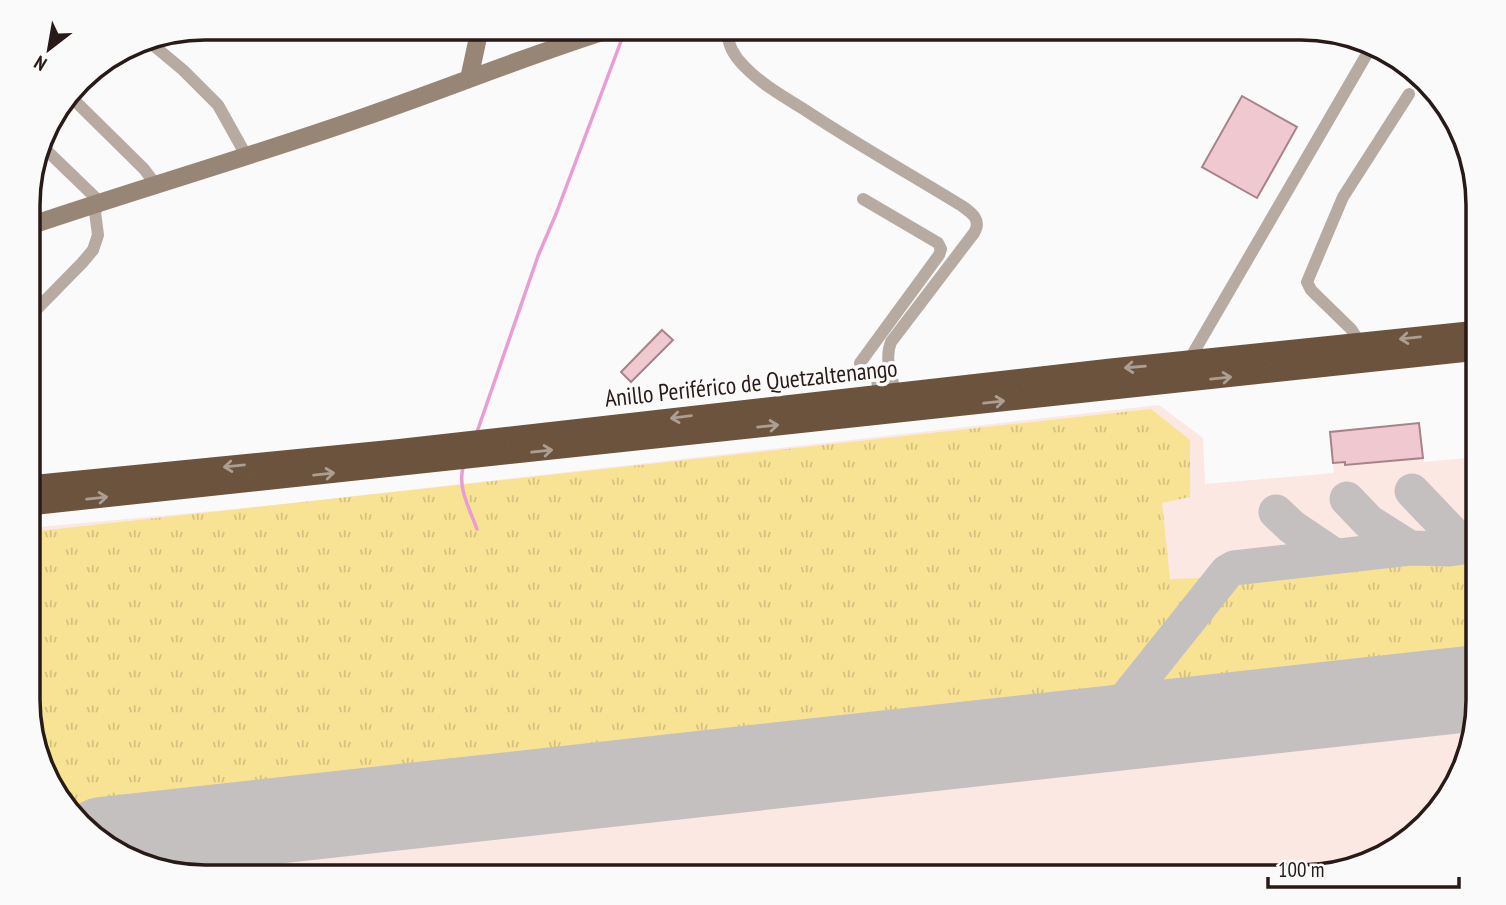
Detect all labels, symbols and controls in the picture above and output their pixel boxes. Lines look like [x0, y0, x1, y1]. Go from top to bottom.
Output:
north arrow [14, 14, 84, 84]
text: N [30, 51, 51, 77]
one-way arrow [1399, 332, 1422, 345]
street label: Anillo Periférico de Quetzaltenango [603, 352, 899, 414]
one-way arrow [1124, 360, 1147, 373]
one-way arrow [1209, 371, 1231, 384]
one-way arrow [983, 396, 1005, 409]
one-way arrow [670, 411, 693, 424]
one-way arrow [756, 420, 779, 433]
one-way arrow [530, 444, 553, 457]
one-way arrow [223, 460, 246, 473]
one-way arrow [312, 467, 334, 480]
one-way arrow [86, 491, 108, 504]
scale bar [1268, 846, 1459, 890]
text: 100 m [1278, 856, 1324, 883]

